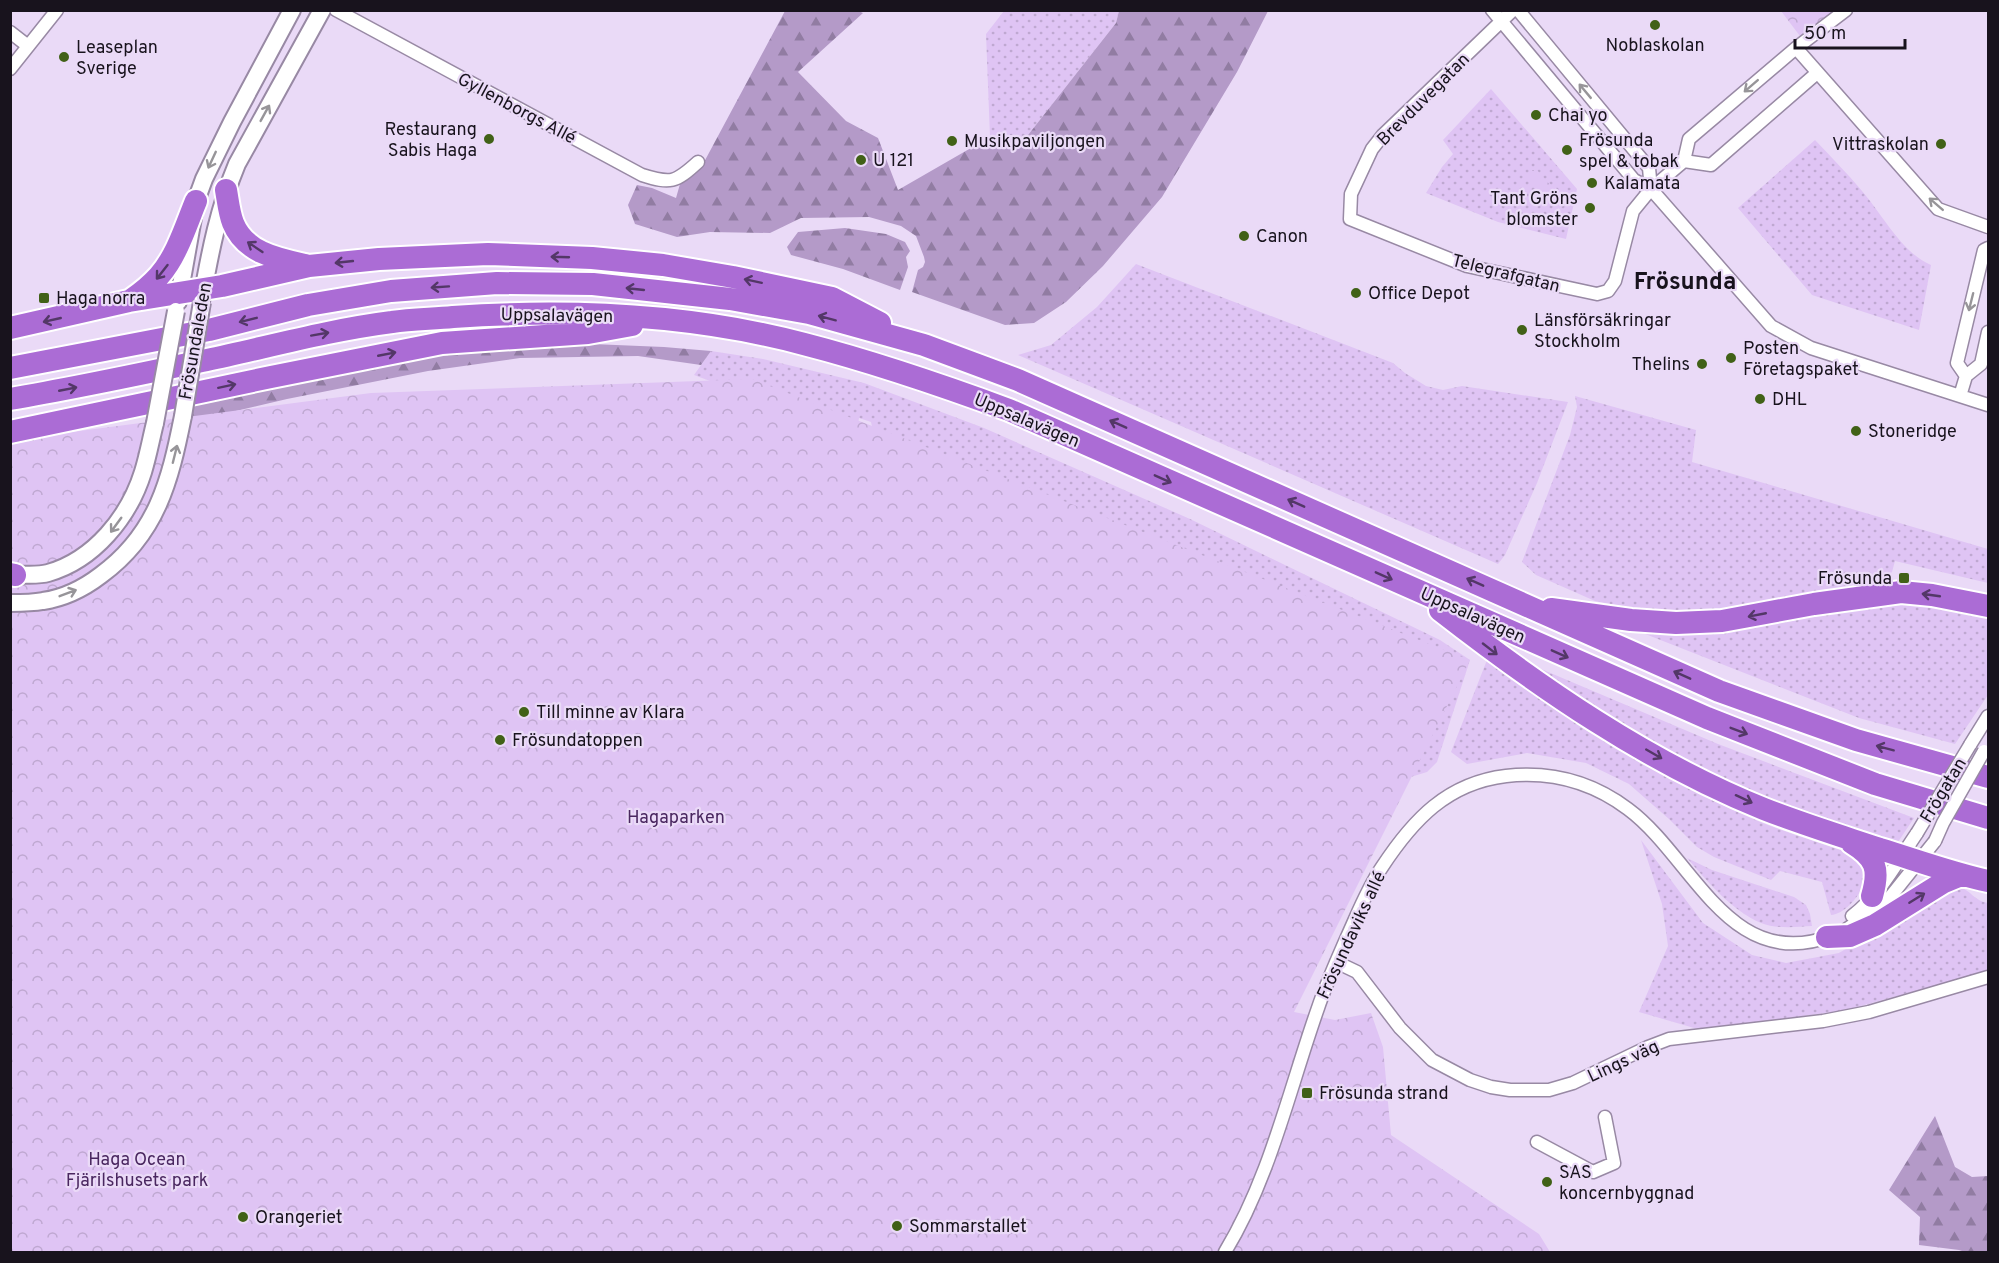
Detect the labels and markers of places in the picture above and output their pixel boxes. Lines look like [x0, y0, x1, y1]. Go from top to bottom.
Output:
marker: Noblaskolan [1648, 18, 1662, 32]
place label: Noblaskolan [1605, 35, 1705, 58]
place label: Leaseplan Sverige [76, 37, 158, 81]
marker: Leaseplan Sverige [57, 50, 71, 64]
place label: Chai yo [1548, 105, 1608, 128]
marker: Chai yo [1529, 108, 1543, 122]
place label: Restaurang Sabis Haga [384, 119, 477, 163]
place label: Frösunda spel & tobak [1579, 130, 1679, 174]
place label: Musikpaviljongen [964, 131, 1105, 154]
marker: Restaurang Sabis Haga [482, 132, 496, 146]
marker: Musikpaviljongen [945, 134, 959, 148]
place label: Vittraskolan [1832, 134, 1929, 157]
marker: Vittraskolan [1934, 137, 1948, 151]
marker: Frösunda spel & tobak [1560, 143, 1574, 157]
place label: U 121 [873, 150, 914, 173]
marker: U 121 [854, 153, 868, 167]
place label: Kalamata [1604, 173, 1680, 196]
marker: Kalamata [1585, 176, 1599, 190]
place label: Tant Gröns blomster [1490, 188, 1578, 232]
marker: Tant Gröns blomster [1583, 201, 1597, 215]
place label: Canon [1256, 226, 1308, 249]
marker: Canon [1237, 229, 1251, 243]
place label: Office Depot [1368, 283, 1470, 306]
marker: Office Depot [1349, 286, 1363, 300]
place label: Haga norra [56, 288, 145, 311]
marker: Haga norra [37, 291, 51, 305]
place label: Länsförsäkringar Stockholm [1534, 310, 1671, 354]
marker: Länsförsäkringar Stockholm [1515, 323, 1529, 337]
place label: Posten Företagspaket [1743, 338, 1859, 382]
marker: Posten Företagspaket [1724, 351, 1738, 365]
place label: Thelins [1632, 354, 1690, 377]
marker: Thelins [1695, 357, 1709, 371]
place label: DHL [1772, 389, 1807, 412]
marker: DHL [1753, 392, 1767, 406]
place label: Stoneridge [1868, 421, 1957, 444]
marker: Stoneridge [1849, 424, 1863, 438]
place label: Frösunda [1818, 568, 1892, 591]
marker: Frösunda [1897, 571, 1911, 585]
place label: Till minne av Klara [536, 702, 685, 725]
marker: Till minne av Klara [517, 705, 531, 719]
place label: Frösundatoppen [512, 730, 643, 753]
marker: Frösundatoppen [493, 733, 507, 747]
place label: Frösunda strand [1319, 1083, 1449, 1106]
marker: Frösunda strand [1300, 1086, 1314, 1100]
place label: SAS koncernbyggnad [1559, 1162, 1694, 1206]
marker: SAS koncernbyggnad [1540, 1175, 1554, 1189]
place label: Orangeriet [255, 1207, 343, 1230]
marker: Orangeriet [236, 1210, 250, 1224]
place label: Sommarstallet [909, 1216, 1027, 1239]
marker: Sommarstallet [890, 1219, 904, 1233]

